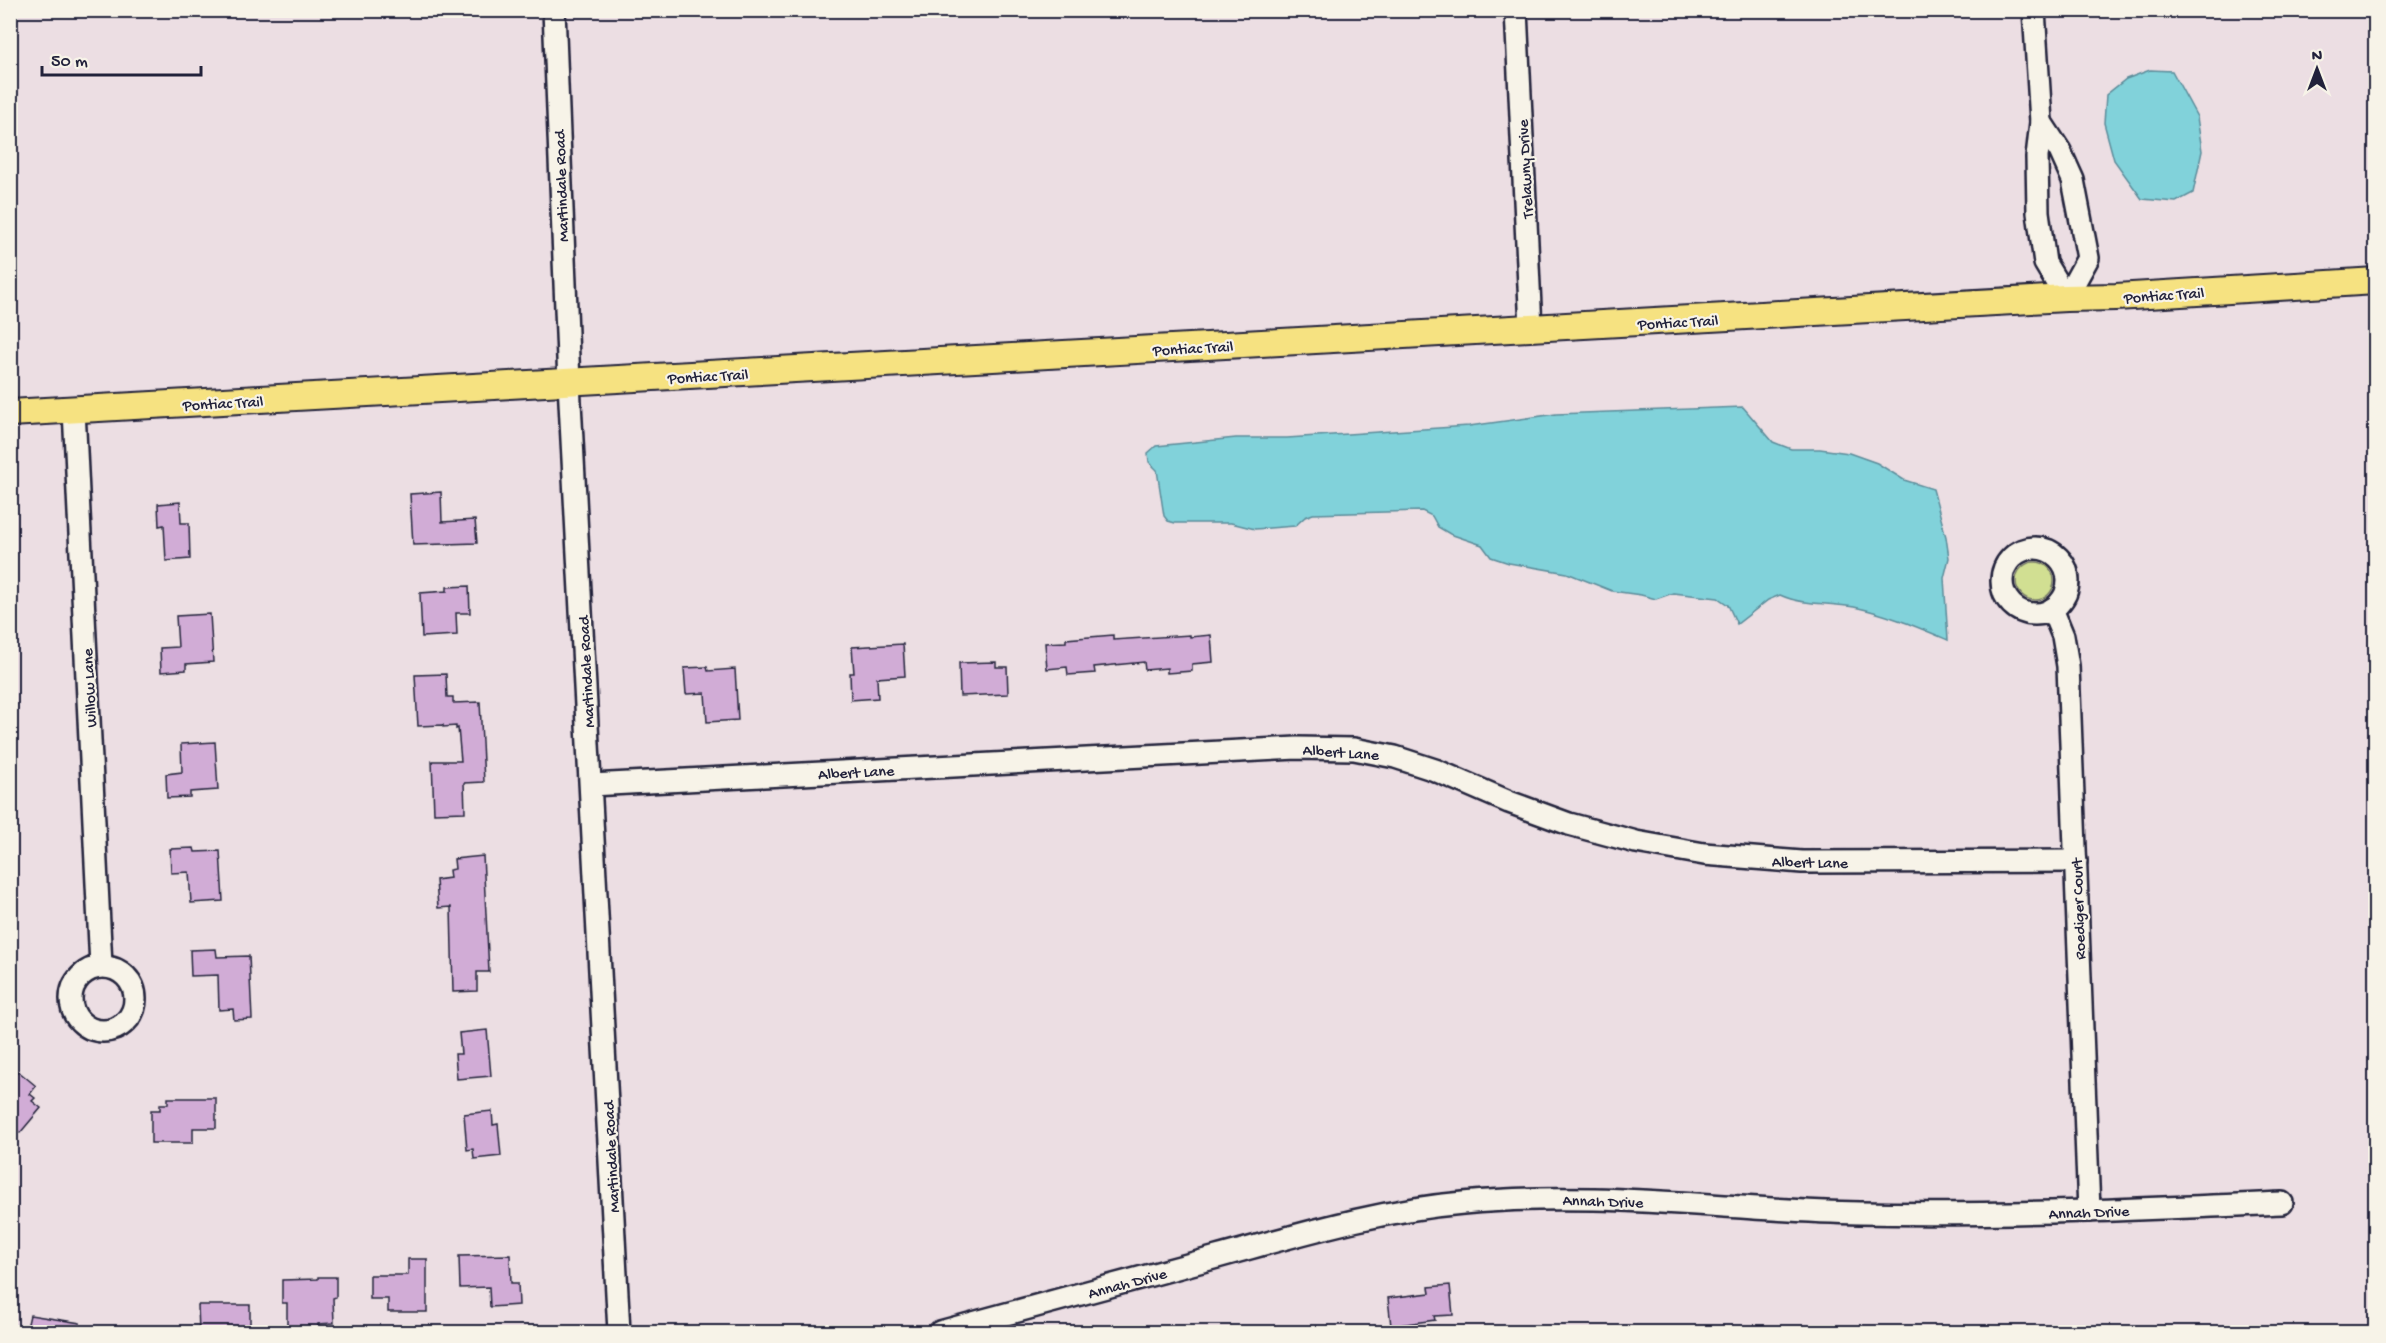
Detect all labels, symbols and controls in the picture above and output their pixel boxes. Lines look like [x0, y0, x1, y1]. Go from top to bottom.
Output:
scale bar [42, 39, 201, 77]
north arrow [2287, 39, 2347, 99]
text: N [2312, 48, 2323, 67]
text: 50 m [51, 52, 88, 73]
street label: Trelawny Drive [1515, 118, 1540, 220]
street label: Martindale Road [552, 128, 575, 242]
street label: Pontiac Trail [2122, 285, 2205, 310]
street label: Pontiac Trail [1636, 313, 1719, 336]
street label: Pontiac Trail [1151, 339, 1234, 362]
street label: Pontiac Trail [666, 367, 749, 390]
street label: Pontiac Trail [181, 394, 264, 417]
street label: Martindale Road [576, 614, 601, 728]
street label: Willow Lane [80, 647, 103, 728]
street label: Albert Lane [1302, 742, 1380, 767]
street label: Albert Lane [818, 763, 895, 786]
street label: Albert Lane [1772, 854, 1849, 875]
street label: Roediger Court [2069, 856, 2092, 960]
street label: Martindale Road [601, 1099, 626, 1213]
street label: Annah Drive [1562, 1193, 1644, 1214]
street label: Annah Drive [2048, 1204, 2131, 1225]
street label: Annah Drive [1086, 1266, 1170, 1305]

